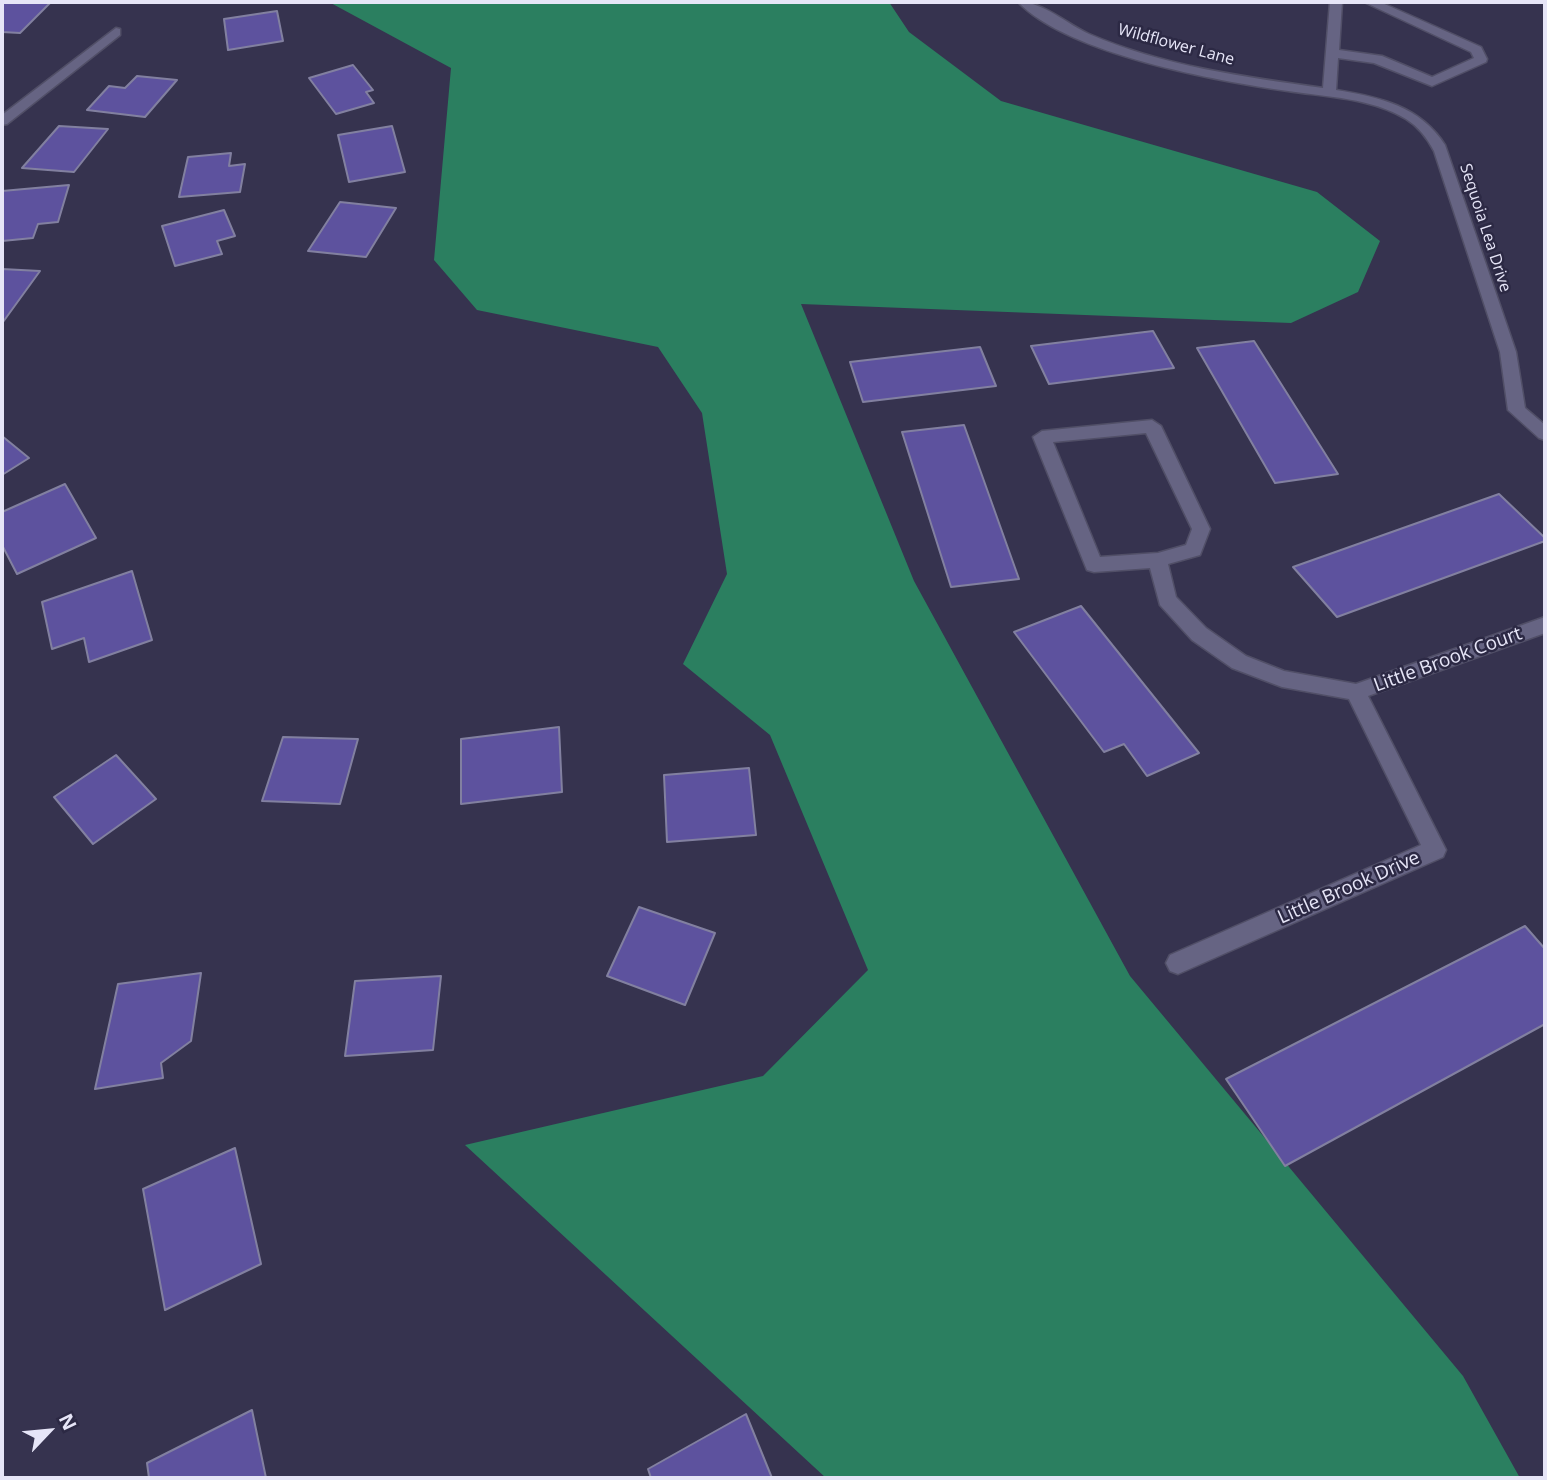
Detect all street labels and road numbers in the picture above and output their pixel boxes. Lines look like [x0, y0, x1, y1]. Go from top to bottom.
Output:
street label: Wildflower Lane [1116, 20, 1236, 70]
street label: Sequoia Lea Drive [1455, 161, 1515, 295]
street label: Little Brook Court [1371, 623, 1525, 697]
street label: Little Brook Drive [1274, 846, 1424, 930]

